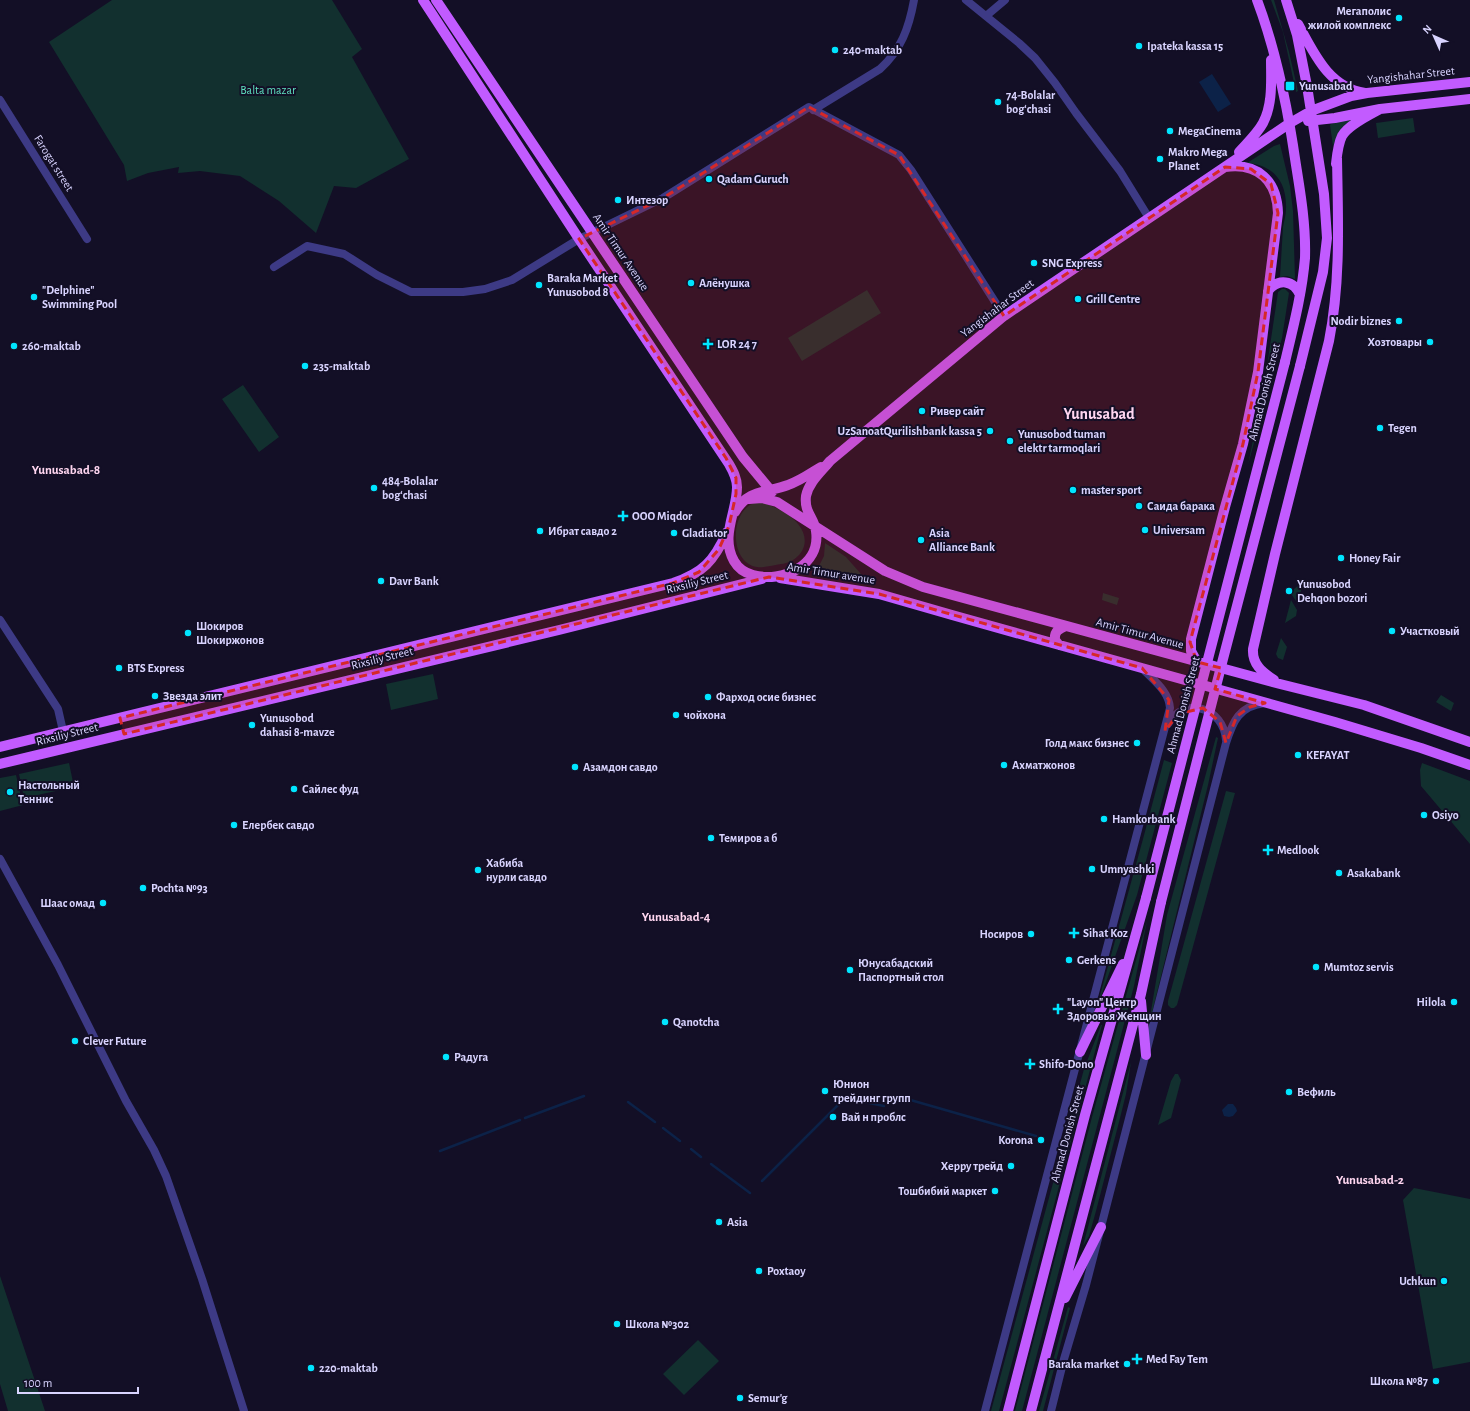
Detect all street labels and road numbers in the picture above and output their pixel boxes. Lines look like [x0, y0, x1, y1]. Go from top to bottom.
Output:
street label: Yangishahar Street [1367, 64, 1456, 86]
street label: Farogat street [32, 133, 76, 194]
street label: Amir Timur Avenue [591, 211, 651, 293]
street label: Yangishahar Street [958, 277, 1036, 339]
street label: Ahmad Donish Street [1246, 342, 1282, 442]
street label: Amir Timur avenue [786, 560, 876, 586]
street label: Rixsiliy Street [665, 568, 730, 596]
street label: Amir Timur Avenue [1095, 616, 1185, 650]
street label: Rixsiliy Street [350, 644, 415, 672]
street label: Ahmad Donish Street [1164, 655, 1202, 755]
street label: Rixsiliy Street [35, 720, 100, 748]
street label: Ahmad Donish Street [1048, 1084, 1086, 1184]

